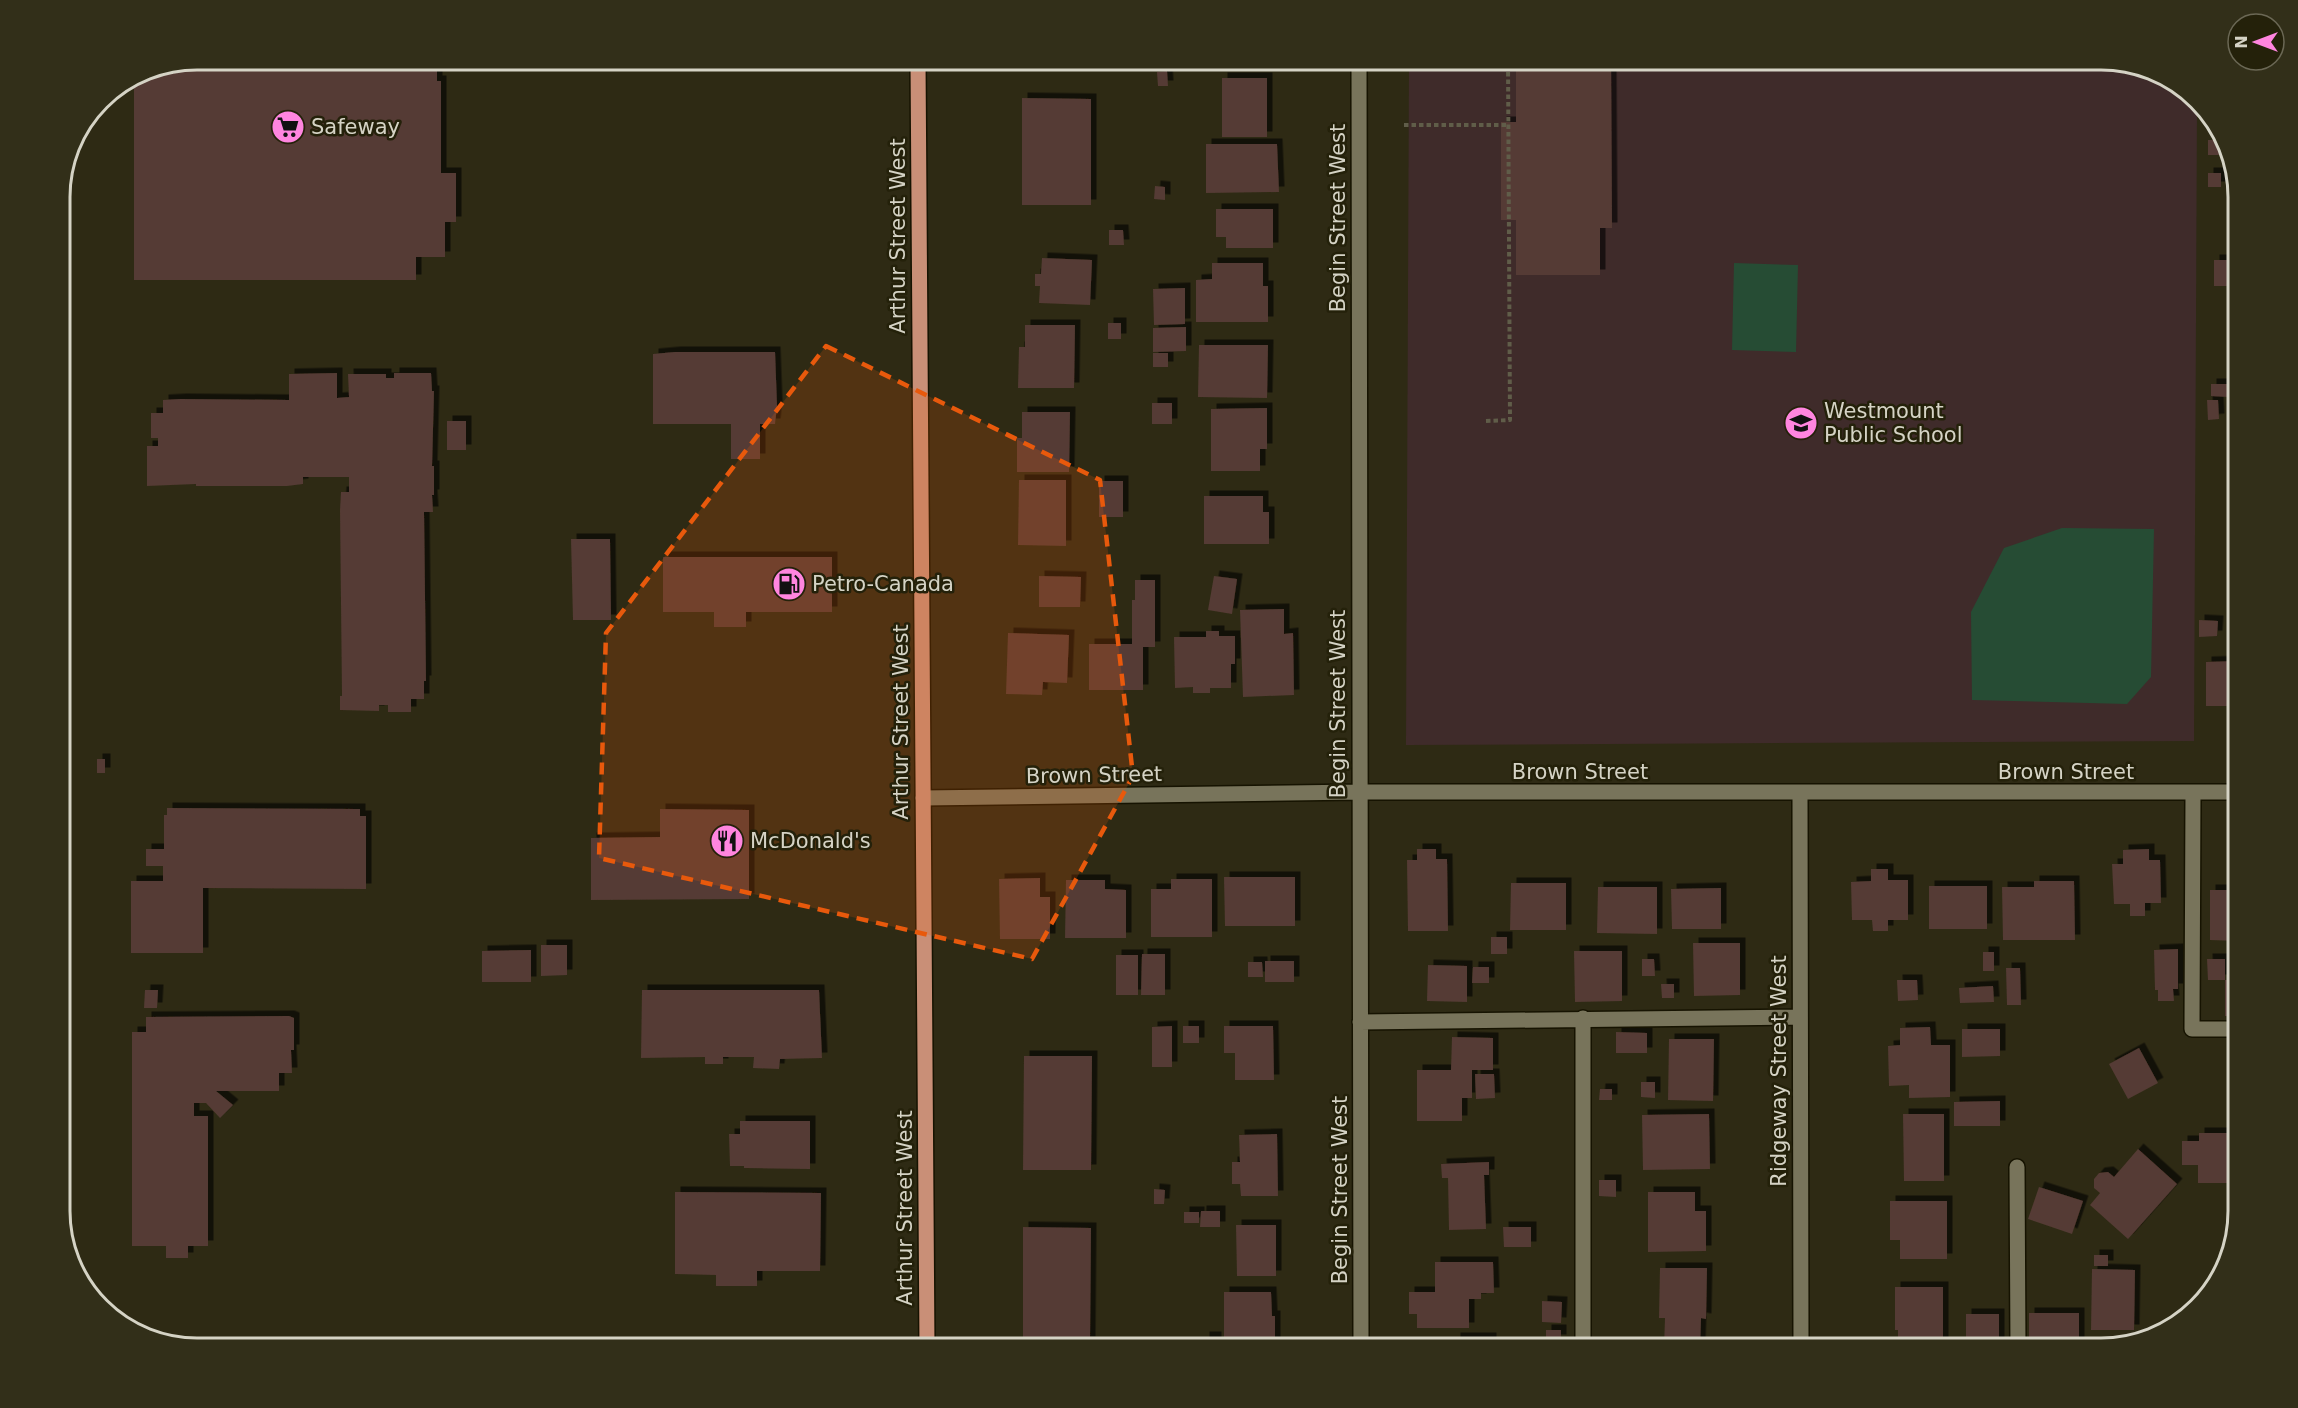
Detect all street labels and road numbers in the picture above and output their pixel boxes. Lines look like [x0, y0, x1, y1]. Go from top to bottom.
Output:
street label: Begin Street West [1326, 124, 1350, 312]
street label: Arthur Street West [886, 138, 910, 334]
street label: Begin Street West [1326, 610, 1350, 798]
street label: Arthur Street West [889, 624, 913, 820]
street label: Brown Street [1512, 760, 1648, 784]
street label: Brown Street [1998, 760, 2134, 784]
street label: Brown Street [1026, 762, 1162, 788]
street label: Ridgeway Street West [1767, 955, 1791, 1187]
street label: Begin Street West [1328, 1096, 1352, 1284]
street label: Arthur Street West [893, 1110, 917, 1306]

